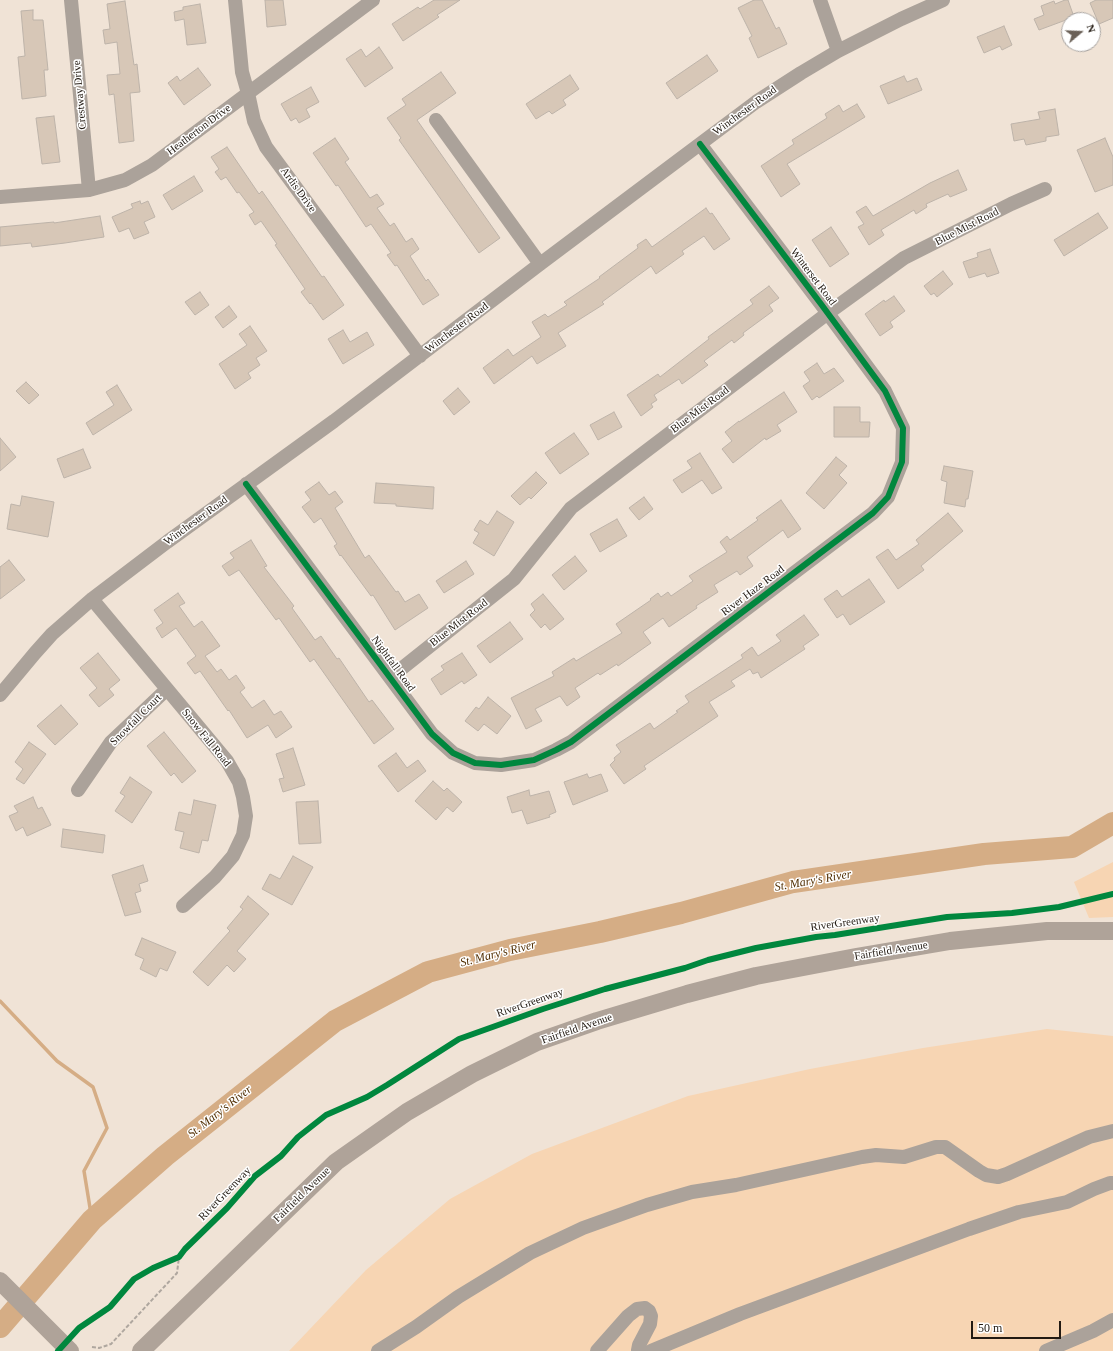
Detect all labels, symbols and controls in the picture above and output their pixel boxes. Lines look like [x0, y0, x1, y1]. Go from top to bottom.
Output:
north arrow [1061, 12, 1101, 52]
text: N [1084, 23, 1098, 34]
street label: Crestway Drive [70, 60, 90, 130]
street label: Winchester Road [711, 83, 779, 139]
street label: Heatherton Drive [164, 102, 234, 158]
street label: Ardis Drive [277, 165, 319, 215]
street label: Blue Mist Road [933, 205, 1001, 249]
street label: Winterset Road [787, 246, 839, 308]
street label: Winchester Road [423, 300, 491, 356]
street label: Blue Mist Road [668, 384, 732, 436]
street label: Winchester Road [162, 493, 230, 549]
street label: River Haze Road [719, 563, 787, 619]
street label: Blue Mist Road [427, 596, 491, 650]
street label: Nightfall Road [368, 634, 418, 694]
street label: Snowfall Court [107, 691, 165, 749]
street label: Snow Fall Road [179, 706, 233, 770]
water label: St. Mary's River [774, 867, 852, 895]
street label: RiverGreenway [810, 912, 880, 934]
water label: St. Mary's River [459, 938, 537, 970]
street label: Fairfield Avenue [853, 939, 929, 963]
street label: RiverGreenway [495, 985, 565, 1021]
street label: Fairfield Avenue [540, 1011, 614, 1047]
water label: St. Mary's River [185, 1082, 255, 1142]
street label: RiverGreenway [196, 1164, 254, 1224]
street label: Fairfield Avenue [271, 1165, 333, 1225]
scale bar [973, 1313, 1063, 1339]
text: 50 m [978, 1321, 1002, 1335]

